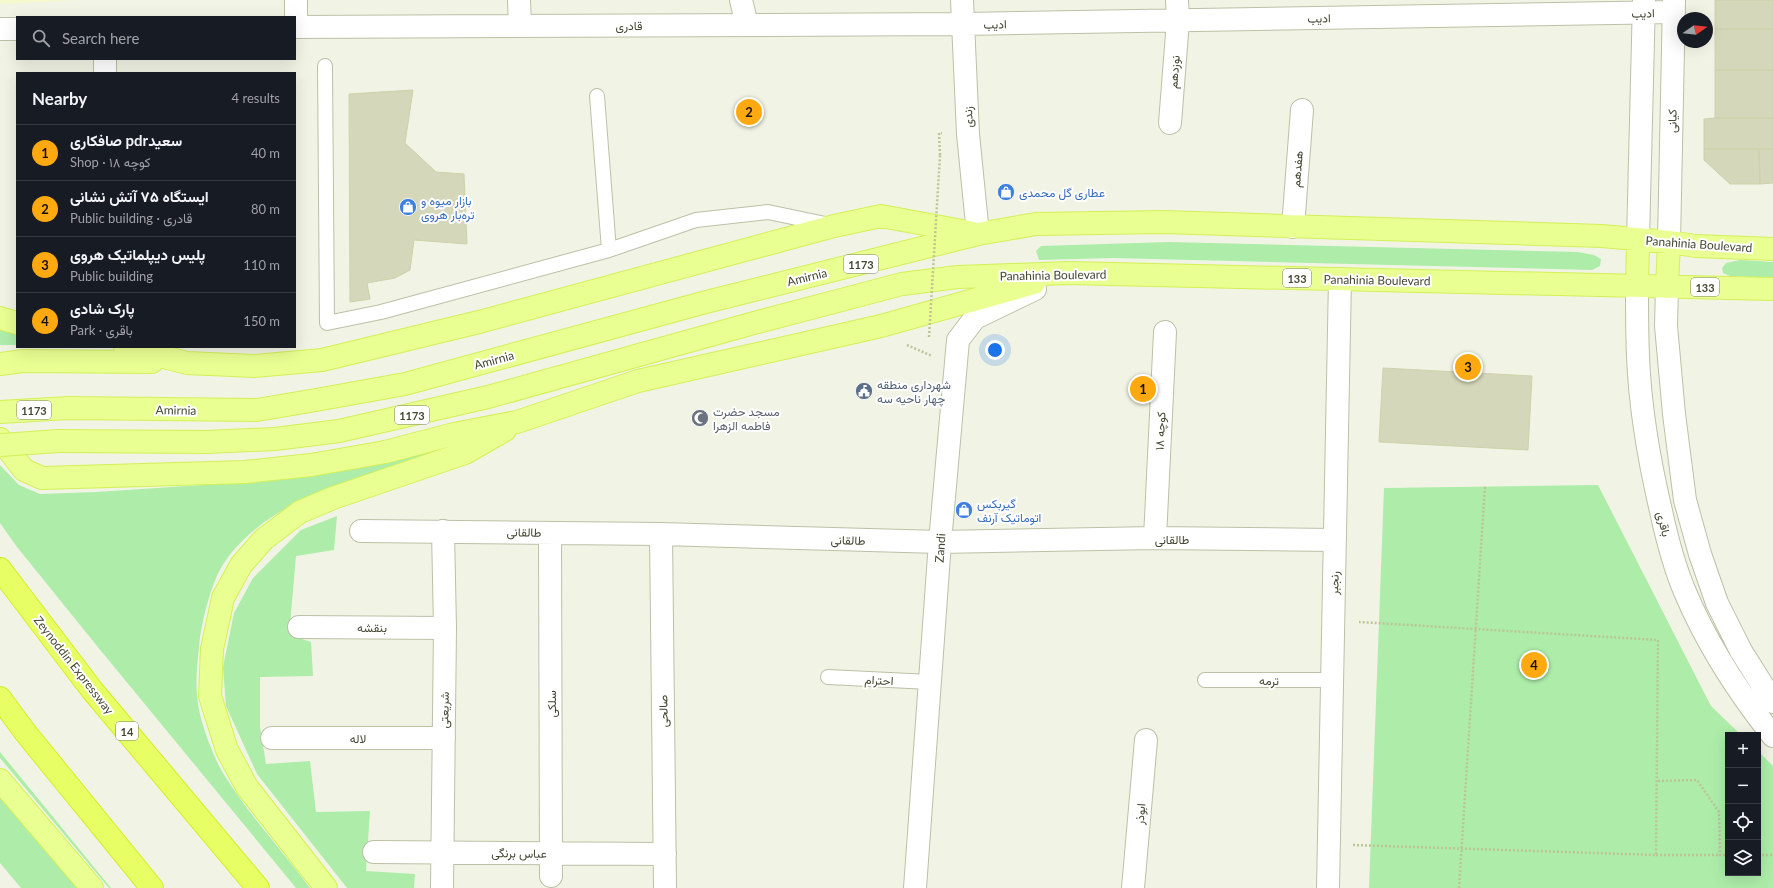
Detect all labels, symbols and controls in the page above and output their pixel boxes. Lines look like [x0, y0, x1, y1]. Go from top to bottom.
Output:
street label: ادیب [1631, 5, 1655, 21]
street label: ادیب [1307, 10, 1331, 26]
north arrow [1677, 12, 1713, 48]
search box [16, 16, 296, 60]
street label: ادیب [983, 16, 1007, 32]
street label: قادری [616, 18, 642, 34]
icon: search [30, 27, 52, 49]
text: Search here [62, 29, 139, 47]
street label: نوزدهم [1165, 55, 1184, 89]
text: Nearby [32, 88, 87, 109]
text: 4 results [232, 90, 280, 106]
pin: 2 [736, 97, 762, 127]
street label: زندی [960, 106, 977, 128]
street label: کیانی [1664, 109, 1681, 133]
text: صافکاری pdrسعید [70, 131, 182, 149]
text: 1 [41, 145, 49, 161]
text: 40 m [251, 145, 280, 161]
street label: هفدهم [1288, 150, 1307, 188]
text: Shop · کوچه ۱۸ [70, 154, 151, 170]
shop icon: عطاری گل محمدی [996, 182, 1016, 202]
place label: عطاری گل محمدی [1019, 185, 1105, 201]
text: ایستگاه ۷۵ آتش نشانی [70, 187, 209, 205]
place label: بازار میوه و تره‌بار هروی [421, 193, 475, 223]
shop icon: بازار میوه و تره‌بار هروی [398, 197, 418, 217]
text: 2 [41, 201, 49, 217]
text: 80 m [251, 201, 280, 217]
text: Public building · قادری [70, 210, 192, 226]
street label: Panahinia Boulevard [1645, 233, 1753, 255]
text: پلیس دیپلماتیک هروی [70, 245, 205, 263]
road number: 1173 [844, 255, 878, 273]
text: 3 [41, 257, 49, 273]
text: 110 m [243, 257, 280, 273]
street label: Amirnia [785, 265, 829, 289]
street label: Panahinia Boulevard [999, 267, 1107, 283]
text: Public building [70, 268, 153, 284]
road number: 133 [1283, 269, 1311, 287]
street label: Panahinia Boulevard [1323, 272, 1431, 288]
road number: 133 [1691, 278, 1719, 296]
text: پارک شادی [70, 299, 134, 317]
text: 4 [41, 313, 49, 329]
text: 150 m [243, 313, 280, 329]
text: Park · باقری [70, 322, 133, 338]
your location [985, 340, 1005, 360]
street label: Amirnia [472, 347, 516, 373]
pin: 3 [1455, 352, 1481, 382]
pin: 1 [1130, 374, 1156, 404]
place label: شهرداری منطقه چهار ناحیه سه [877, 377, 951, 407]
public building icon: شهرداری منطقه چهار ناحیه سه [854, 381, 874, 401]
road number: 1173 [17, 401, 51, 419]
street label: Amirnia [155, 402, 197, 418]
place label: مسجد حضرت فاطمه الزهرا [713, 404, 780, 434]
road number: 1173 [395, 406, 429, 424]
mosque icon: مسجد حضرت فاطمه الزهرا [690, 408, 710, 428]
street label: کوچه ۱۸ [1152, 411, 1169, 451]
place label: گیربکس اتوماتیک آرنف [977, 496, 1041, 526]
shop icon: گیربکس اتوماتیک آرنف [954, 500, 974, 520]
street label: باقری [1653, 510, 1674, 538]
street label: طالقانی [506, 524, 542, 541]
street label: طالقانی [830, 532, 866, 549]
street label: طالقانی [1155, 532, 1190, 548]
street label: Zandi [931, 533, 949, 563]
street label: رنجبر [1326, 571, 1343, 596]
street label: Zeynoddin Expressway [31, 613, 118, 718]
street label: بنقشه [357, 620, 387, 635]
pin: 4 [1521, 650, 1547, 680]
street label: احترام [864, 672, 894, 689]
street label: ترمه [1259, 673, 1279, 689]
street label: سلکی [544, 690, 560, 718]
street label: شریعتی [436, 691, 453, 729]
street label: صالحی [655, 695, 672, 727]
road number: 14 [116, 722, 138, 740]
street label: لاله [350, 731, 366, 746]
map controls [1725, 732, 1761, 876]
button: + [1725, 732, 1761, 768]
button: − [1725, 768, 1761, 804]
street label: ابوذر [1132, 803, 1149, 826]
button: locate [1725, 804, 1761, 840]
button: layers [1725, 840, 1761, 876]
street label: عباس برنگی [491, 845, 547, 862]

